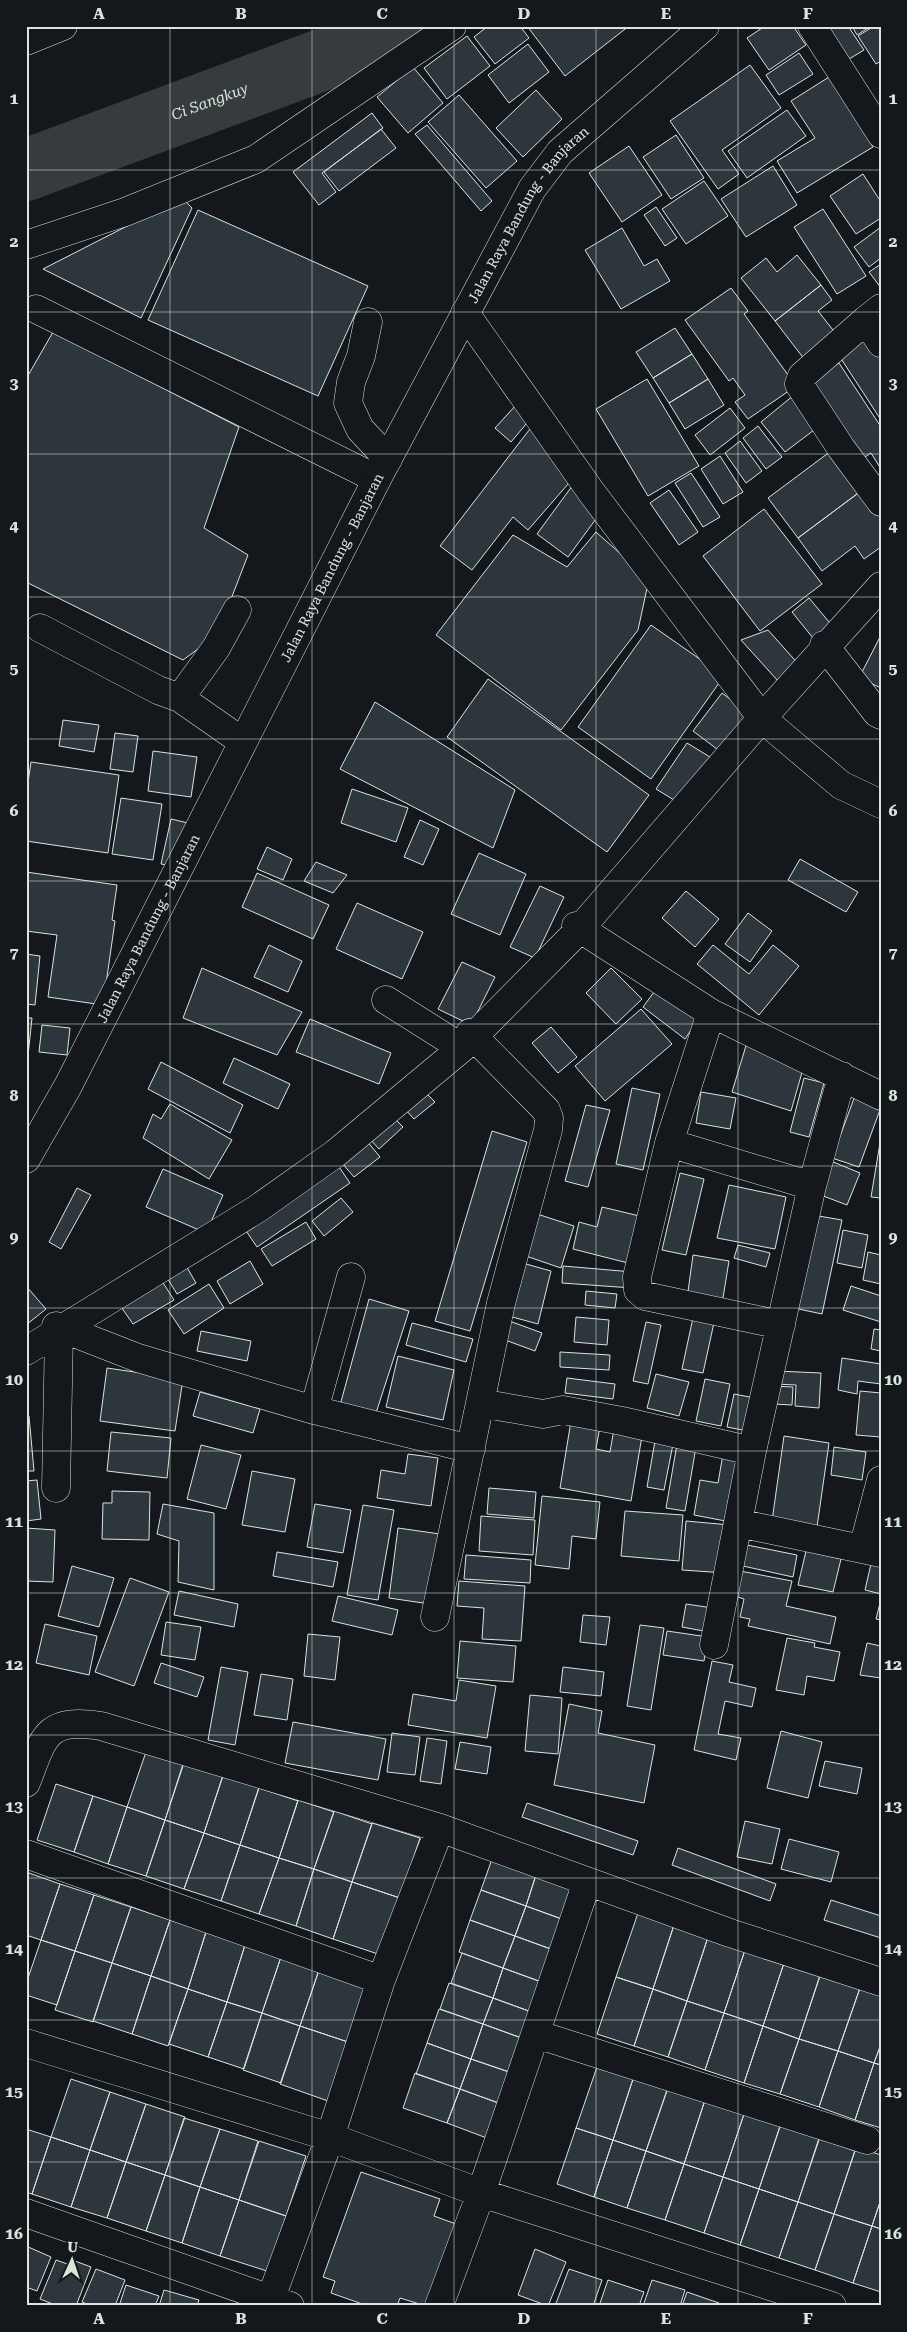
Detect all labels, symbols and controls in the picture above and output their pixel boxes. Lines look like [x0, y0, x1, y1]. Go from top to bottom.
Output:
text: A [93, 4, 105, 23]
text: B [235, 4, 247, 23]
text: C [376, 4, 388, 23]
text: D [518, 4, 531, 23]
text: E [661, 4, 671, 23]
text: F [803, 4, 813, 23]
water label: Ci Sangkuy [169, 79, 251, 124]
text: 1 [10, 89, 19, 108]
text: 1 [889, 89, 898, 108]
street label: Jalan Raya Bandung - Banjaran [465, 123, 592, 306]
text: 2 [10, 232, 19, 251]
text: 2 [889, 232, 898, 251]
text: 3 [10, 374, 19, 393]
text: 3 [889, 374, 898, 393]
street label: Jalan Raya Bandung - Banjaran [277, 470, 387, 664]
text: 4 [10, 516, 19, 535]
text: 4 [889, 516, 898, 535]
text: 5 [10, 659, 19, 678]
text: 5 [889, 659, 898, 678]
text: 6 [10, 801, 19, 820]
text: 6 [889, 801, 898, 820]
street label: Jalan Raya Bandung - Banjaran [94, 832, 203, 1025]
text: 7 [10, 943, 19, 962]
text: 7 [889, 943, 898, 962]
text: 8 [10, 1086, 19, 1105]
text: 8 [889, 1086, 898, 1105]
text: 9 [10, 1228, 19, 1247]
text: 9 [889, 1228, 898, 1247]
text: 10 [5, 1370, 23, 1389]
text: 10 [884, 1370, 902, 1389]
text: 11 [5, 1512, 23, 1531]
text: 11 [884, 1512, 902, 1531]
text: 12 [5, 1655, 23, 1674]
text: 12 [884, 1655, 902, 1674]
text: 13 [5, 1797, 23, 1816]
text: 13 [884, 1797, 902, 1816]
text: 14 [5, 1939, 23, 1958]
text: 14 [884, 1939, 902, 1958]
text: 15 [5, 2082, 23, 2101]
text: 15 [884, 2082, 902, 2101]
text: 16 [5, 2224, 23, 2243]
text: 16 [884, 2224, 902, 2243]
north arrow [48, 2234, 98, 2284]
text: U [67, 2239, 79, 2255]
text: A [93, 2309, 105, 2328]
text: B [235, 2309, 247, 2328]
text: C [376, 2309, 388, 2328]
text: D [518, 2309, 531, 2328]
text: E [661, 2309, 671, 2328]
text: F [803, 2309, 813, 2328]

